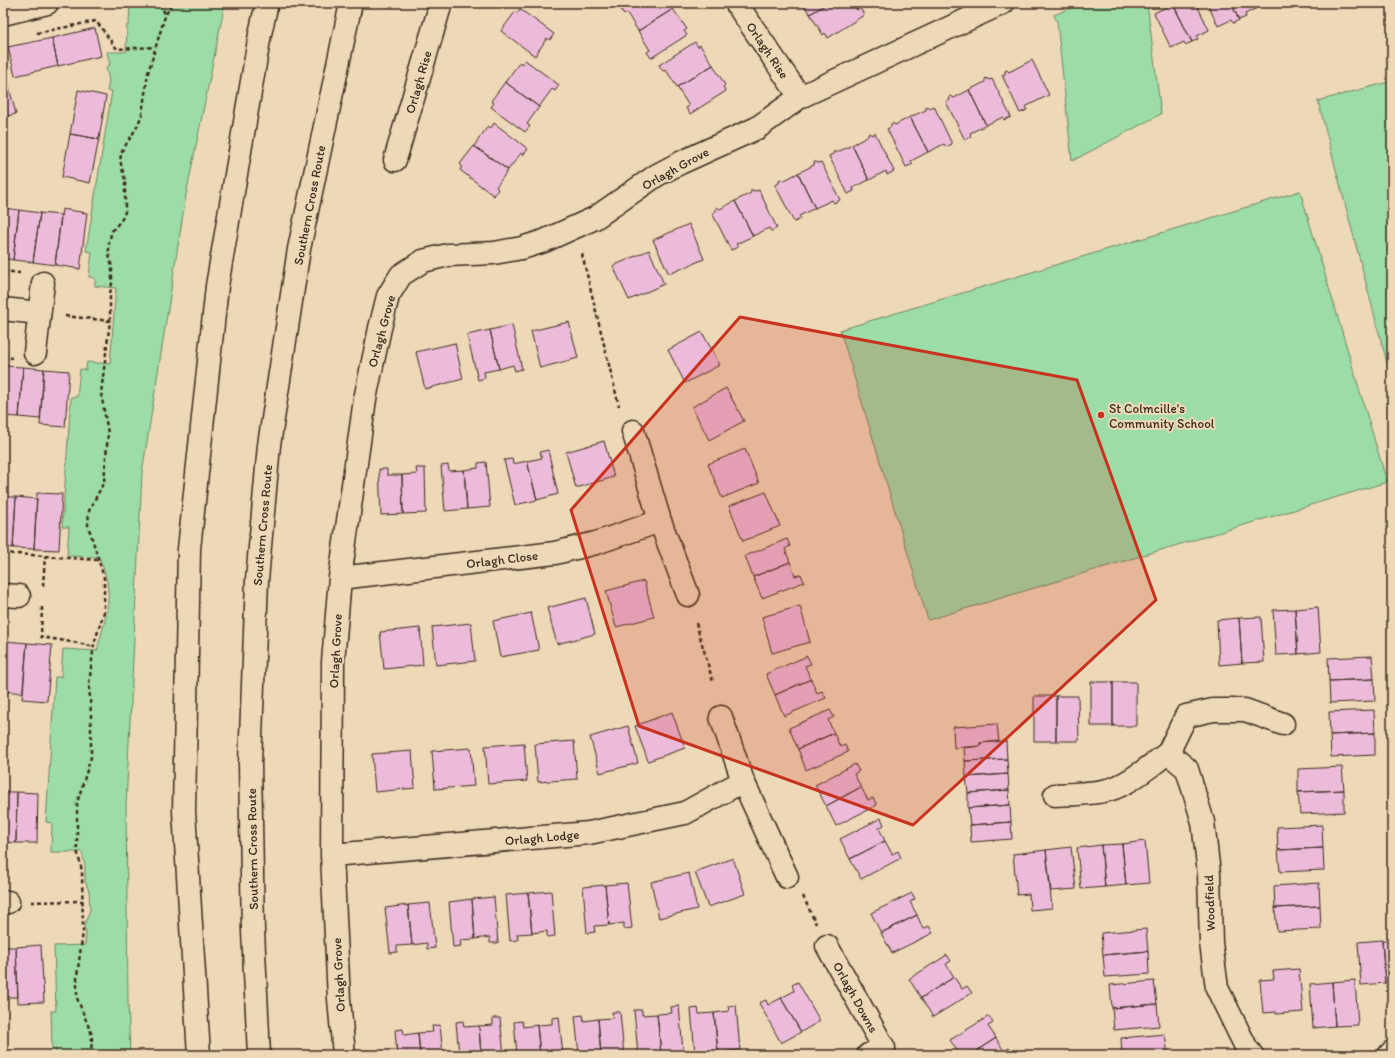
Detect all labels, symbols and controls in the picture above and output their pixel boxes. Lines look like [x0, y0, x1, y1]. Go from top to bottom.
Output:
street label: Orlagh Rise [743, 19, 792, 81]
street label: Orlagh Rise [402, 49, 435, 115]
street label: Southern Cross Route [291, 144, 328, 266]
street label: Orlagh Grove [639, 144, 711, 193]
street label: Orlagh Grove [365, 293, 398, 369]
place label: St Colmcille's Community School [1109, 401, 1215, 431]
marker: St Colmcille's Community School [1096, 410, 1106, 420]
street label: Southern Cross Route [250, 464, 275, 586]
street label: Orlagh Close [465, 548, 539, 571]
street label: Orlagh Grove [326, 613, 345, 689]
street label: Southern Cross Route [244, 788, 261, 910]
street label: Orlagh Lodge [504, 827, 580, 848]
street label: Woodfield [1201, 875, 1218, 931]
street label: Orlagh Grove [329, 937, 348, 1013]
street label: Orlagh Downs [830, 959, 881, 1036]

